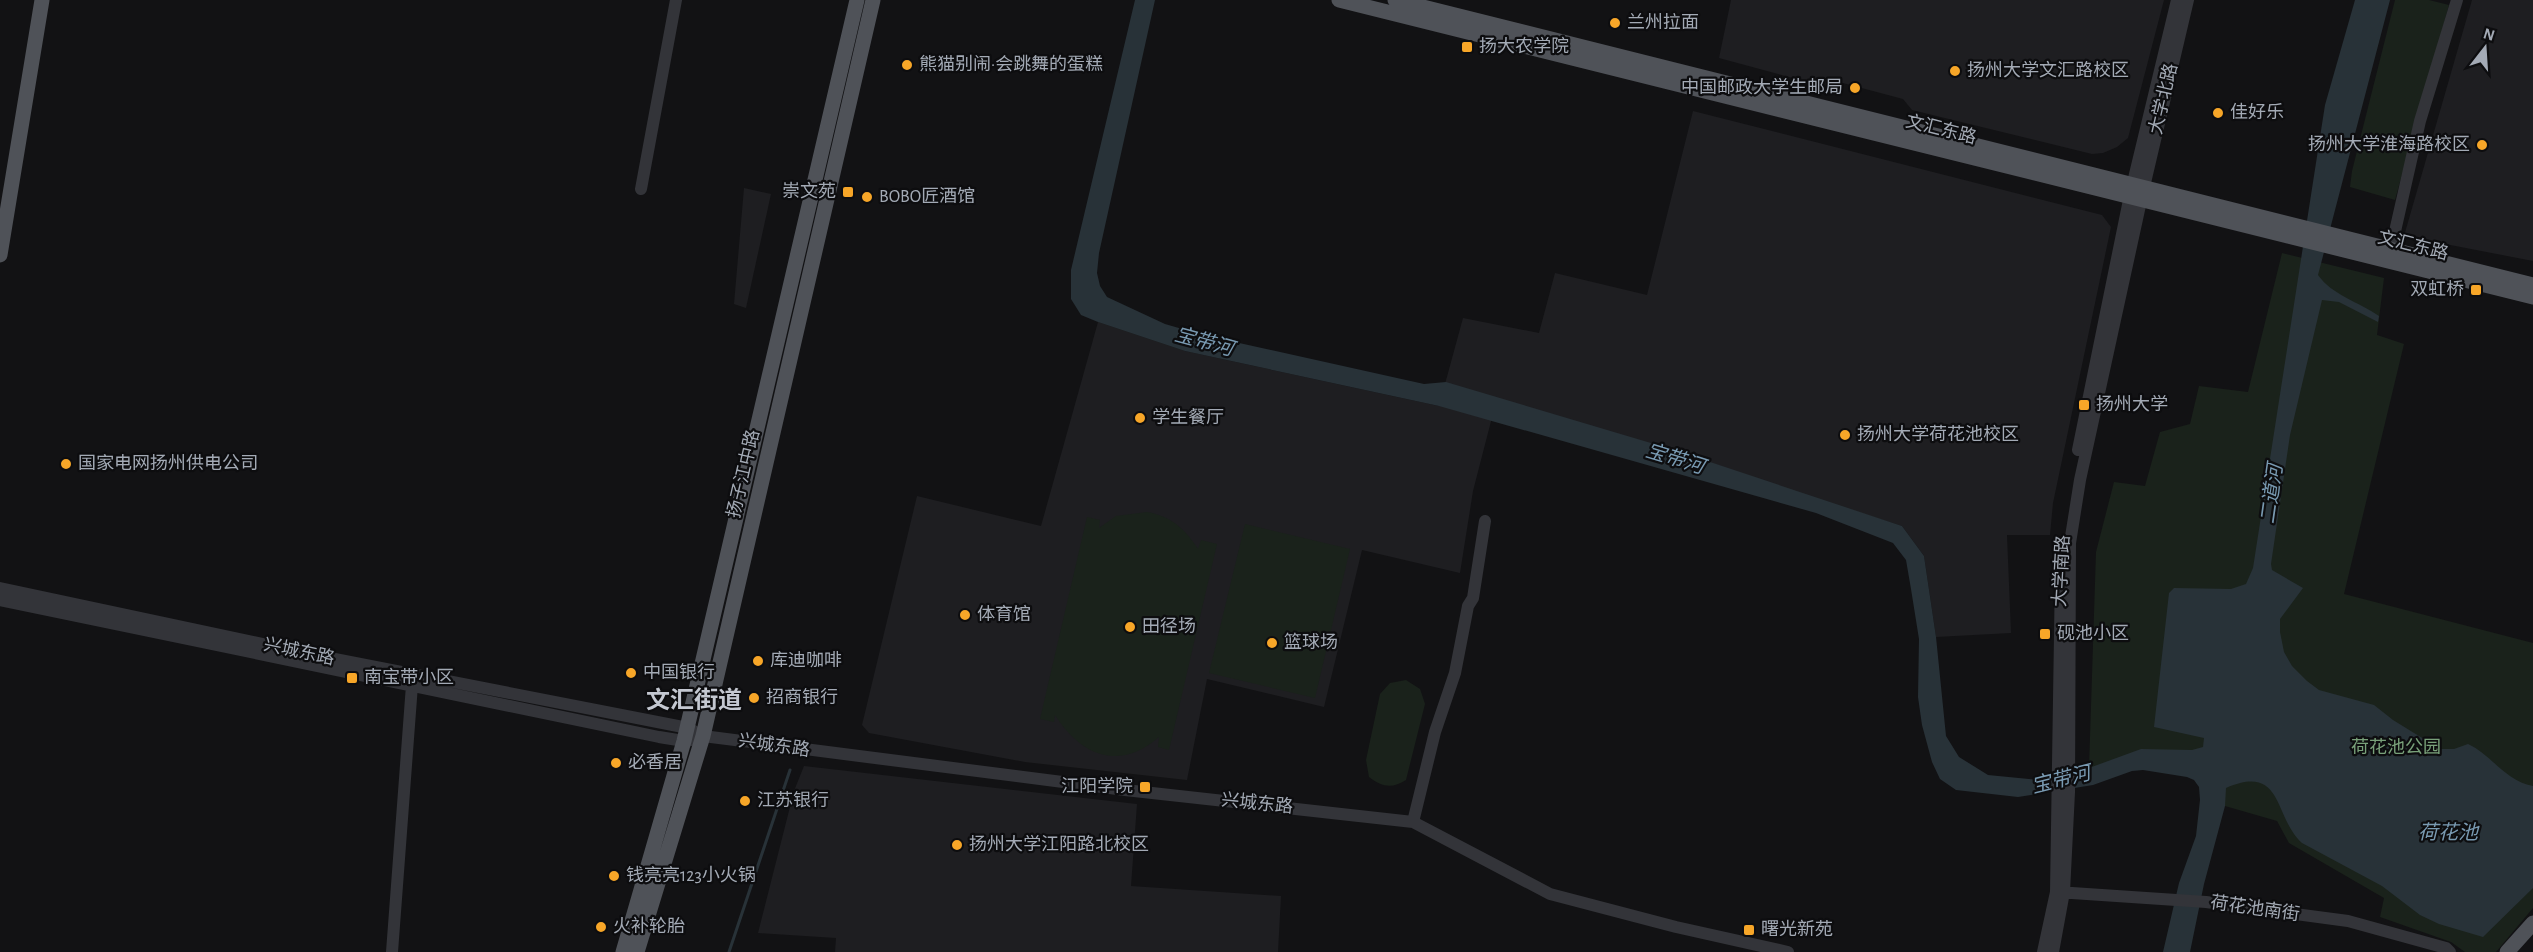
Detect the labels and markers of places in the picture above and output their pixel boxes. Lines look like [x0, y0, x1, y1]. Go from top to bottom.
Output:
place label: 兰州拉面 [1627, 12, 1699, 32]
marker: 兰州拉面 [1608, 16, 1622, 30]
place label: 扬大农学院 [1479, 36, 1569, 56]
marker: 扬大农学院 [1460, 40, 1474, 54]
place label: 熊猫别闹·会跳舞的蛋糕 [919, 54, 1103, 74]
marker: 熊猫别闹·会跳舞的蛋糕 [900, 58, 914, 72]
place label: 扬州大学文汇路校区 [1967, 60, 2129, 80]
marker: 扬州大学文汇路校区 [1948, 64, 1962, 78]
place label: 中国邮政大学生邮局 [1681, 77, 1843, 97]
marker: 中国邮政大学生邮局 [1848, 81, 1862, 95]
place label: 佳好乐 [2230, 102, 2284, 122]
marker: 佳好乐 [2211, 106, 2225, 120]
place label: 扬州大学淮海路校区 [2308, 134, 2470, 154]
marker: 扬州大学淮海路校区 [2475, 138, 2489, 152]
place label: 崇文苑 [782, 181, 836, 201]
marker: 崇文苑 [841, 185, 855, 199]
place label: BOBO匠酒馆 [879, 186, 975, 206]
marker: BOBO匠酒馆 [860, 190, 874, 204]
place label: 双虹桥 [2410, 279, 2464, 299]
marker: 双虹桥 [2469, 283, 2483, 297]
place label: 扬州大学 [2096, 394, 2168, 414]
marker: 扬州大学 [2077, 398, 2091, 412]
place label: 学生餐厅 [1152, 407, 1224, 427]
marker: 学生餐厅 [1133, 411, 1147, 425]
place label: 扬州大学荷花池校区 [1857, 424, 2019, 444]
marker: 扬州大学荷花池校区 [1838, 428, 1852, 442]
place label: 国家电网扬州供电公司 [78, 453, 258, 473]
marker: 国家电网扬州供电公司 [59, 457, 73, 471]
place label: 体育馆 [977, 604, 1031, 624]
marker: 体育馆 [958, 608, 972, 622]
place label: 田径场 [1142, 616, 1196, 636]
marker: 田径场 [1123, 620, 1137, 634]
place label: 砚池小区 [2057, 623, 2129, 643]
marker: 砚池小区 [2038, 627, 2052, 641]
place label: 篮球场 [1284, 632, 1338, 652]
marker: 篮球场 [1265, 636, 1279, 650]
place label: 库迪咖啡 [770, 650, 842, 670]
marker: 库迪咖啡 [751, 654, 765, 668]
place label: 中国银行 [643, 662, 715, 682]
marker: 中国银行 [624, 666, 638, 680]
place label: 南宝带小区 [364, 667, 454, 687]
marker: 南宝带小区 [345, 671, 359, 685]
place label: 招商银行 [766, 687, 838, 707]
marker: 招商银行 [747, 691, 761, 705]
place label: 必香居 [628, 752, 682, 772]
marker: 必香居 [609, 756, 623, 770]
place label: 江阳学院 [1061, 776, 1133, 796]
marker: 江阳学院 [1138, 780, 1152, 794]
place label: 江苏银行 [757, 790, 829, 810]
marker: 江苏银行 [738, 794, 752, 808]
place label: 扬州大学江阳路北校区 [969, 834, 1149, 854]
marker: 扬州大学江阳路北校区 [950, 838, 964, 852]
place label: 钱亮亮123小火锅 [626, 865, 756, 885]
marker: 钱亮亮123小火锅 [607, 869, 621, 883]
place label: 火补轮胎 [613, 916, 685, 936]
place label: 曙光新苑 [1761, 919, 1833, 939]
marker: 火补轮胎 [594, 920, 608, 934]
marker: 曙光新苑 [1742, 923, 1756, 937]

